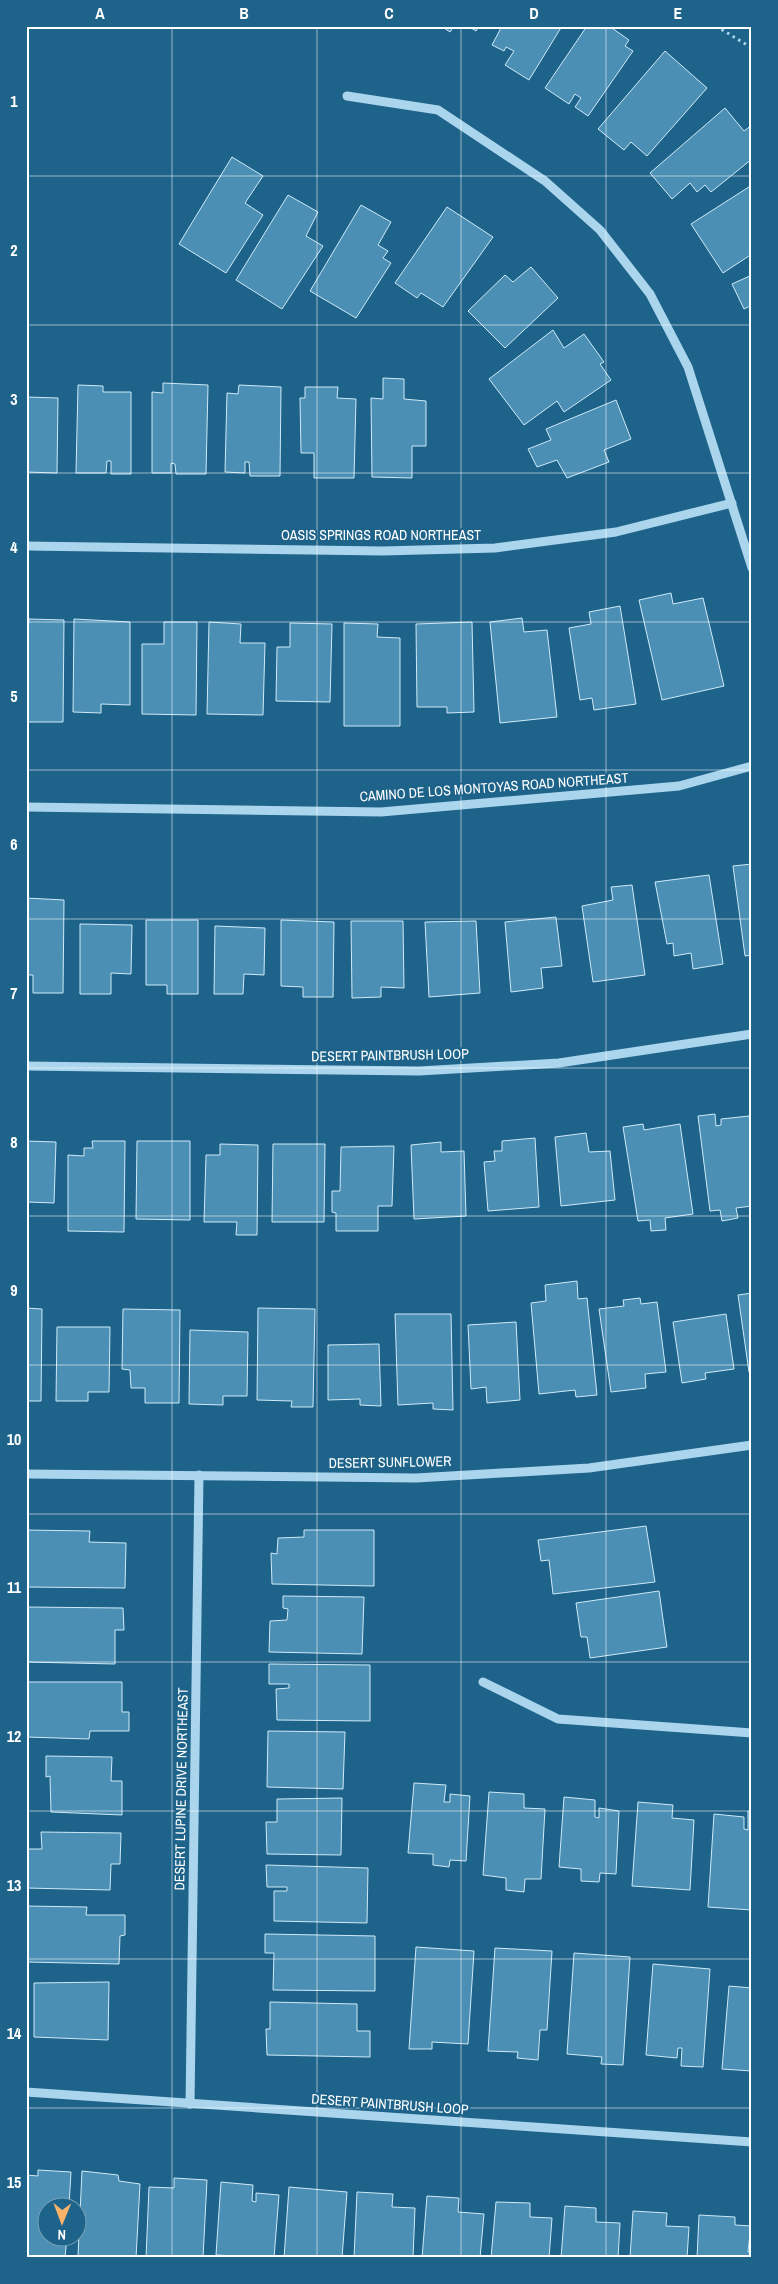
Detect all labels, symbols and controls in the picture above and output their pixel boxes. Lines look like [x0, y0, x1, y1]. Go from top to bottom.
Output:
text: A [95, 2, 105, 24]
text: B [239, 2, 249, 24]
text: C [384, 2, 394, 24]
text: D [529, 2, 539, 24]
text: E [674, 2, 683, 24]
text: 1 [10, 90, 18, 112]
text: 2 [10, 239, 18, 261]
text: 3 [10, 388, 18, 410]
street label: OASIS SPRINGS ROAD NORTHEAST [281, 526, 481, 544]
text: 4 [10, 536, 18, 558]
text: 5 [10, 685, 18, 707]
street label: CAMINO DE LOS MONTOYAS ROAD NORTHEAST [359, 769, 629, 805]
text: 6 [10, 833, 18, 855]
text: 7 [10, 982, 18, 1004]
street label: DESERT PAINTBRUSH LOOP [311, 1045, 469, 1065]
text: 8 [10, 1131, 18, 1153]
text: 9 [10, 1279, 18, 1301]
text: 10 [7, 1428, 21, 1450]
street label: DESERT SUNFLOWER [328, 1452, 452, 1472]
text: 11 [7, 1576, 22, 1598]
street label: DESERT LUPINE DRIVE NORTHEAST [170, 1687, 192, 1891]
text: 12 [7, 1725, 21, 1747]
text: 13 [7, 1874, 21, 1896]
text: 14 [7, 2022, 22, 2044]
street label: DESERT PAINTBRUSH LOOP [311, 2090, 470, 2118]
text: 15 [7, 2171, 21, 2193]
north arrow [38, 2196, 88, 2246]
text: N [57, 2226, 66, 2244]

